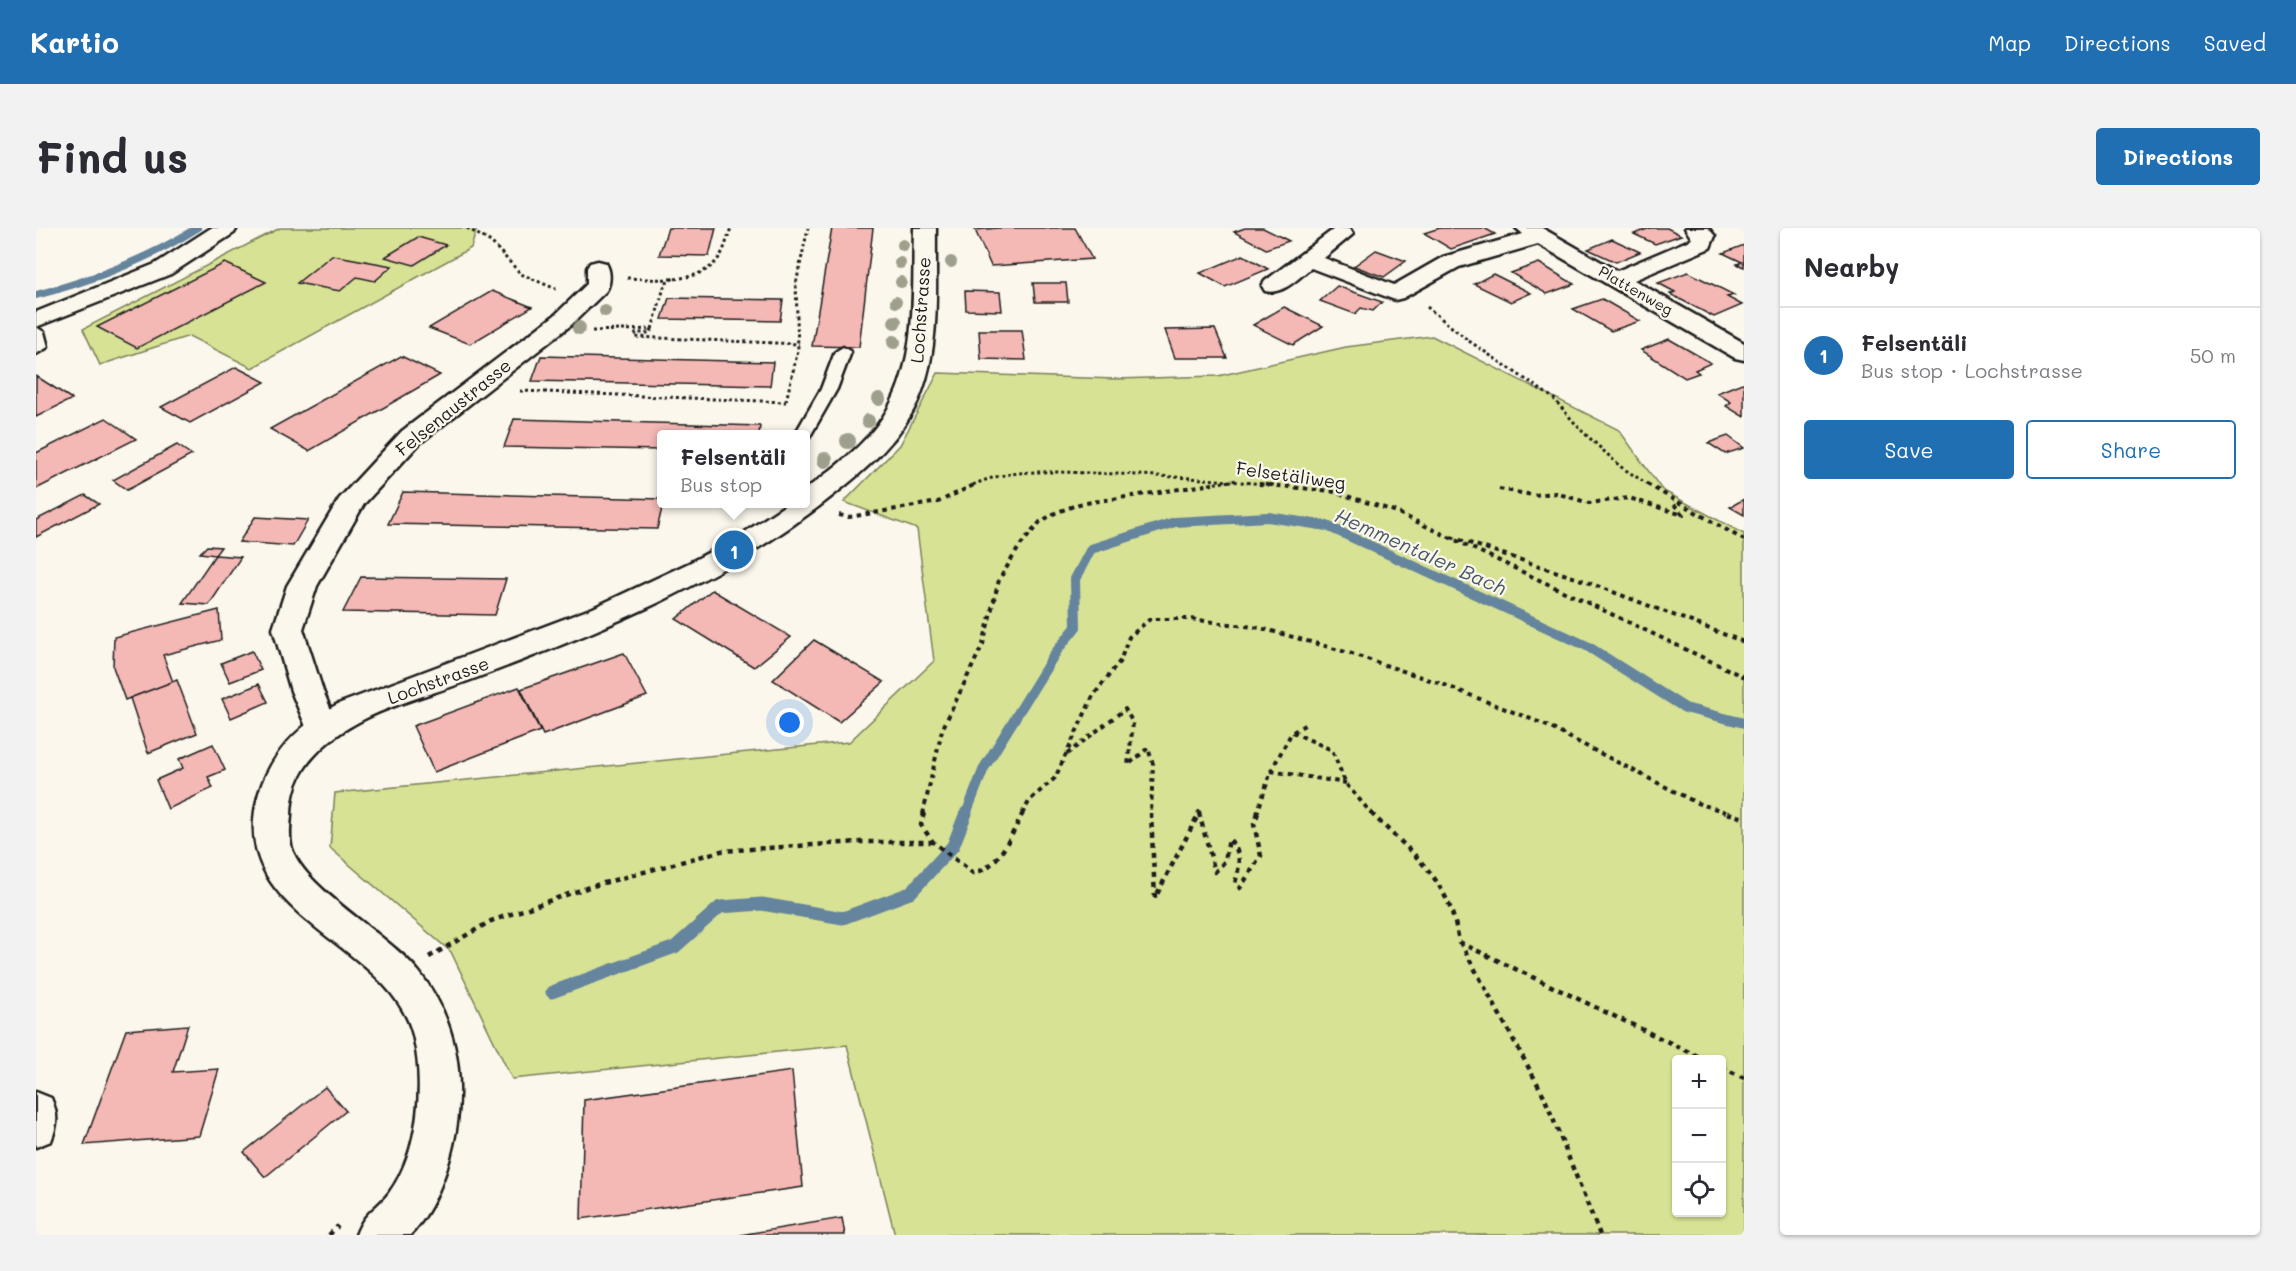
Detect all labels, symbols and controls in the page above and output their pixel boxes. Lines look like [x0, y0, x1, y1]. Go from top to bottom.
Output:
text: Kartio [30, 24, 119, 60]
text: Map [1988, 29, 2031, 56]
text: Directions [2064, 29, 2171, 56]
text: Saved [2204, 29, 2266, 56]
button: Directions [2096, 128, 2260, 185]
text: Find us [36, 129, 188, 184]
text: Nearby [1804, 250, 1899, 284]
street label: Lochstrasse [904, 256, 936, 364]
street label: Plattenweg [1595, 261, 1677, 319]
text: Felsentäli [1861, 328, 1968, 357]
text: 1 [1819, 342, 1828, 368]
text: 50 m [2190, 342, 2236, 368]
street label: Felsenaustrasse [390, 353, 516, 461]
text: Bus stop · Lochstrasse [1861, 357, 2083, 383]
button: Save [1804, 420, 2014, 479]
button: Share [2026, 420, 2236, 479]
popup [657, 430, 810, 508]
text: Felsentäli [680, 442, 787, 471]
street label: Felsetäliweg [1235, 455, 1347, 495]
text: Bus stop [680, 471, 762, 497]
water label: Hemmentaler Bach [1331, 502, 1511, 600]
pin: 1 [714, 528, 754, 572]
street label: Lochstrasse [384, 651, 492, 709]
your location [775, 708, 804, 737]
map controls [1672, 1055, 1726, 1217]
button: + [1672, 1055, 1726, 1109]
button: − [1672, 1109, 1726, 1163]
button: locate [1672, 1163, 1726, 1217]

